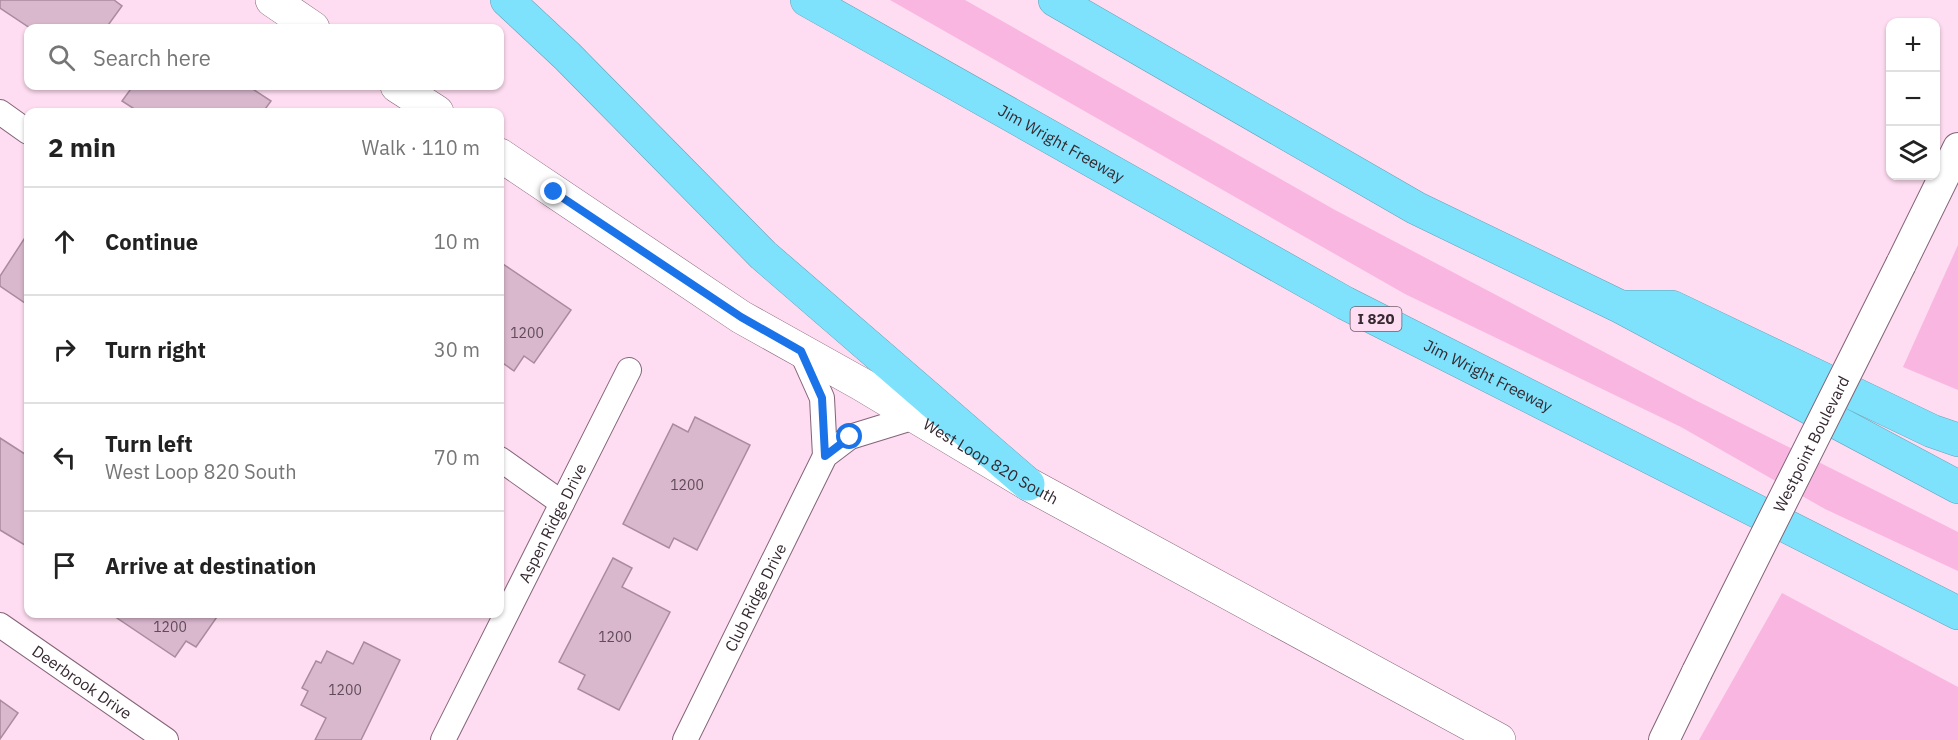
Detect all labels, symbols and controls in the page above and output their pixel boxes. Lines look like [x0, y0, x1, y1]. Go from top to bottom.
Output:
map controls [1886, 18, 1940, 180]
button: + [1886, 18, 1940, 72]
search box [24, 24, 504, 90]
icon: search [45, 41, 78, 74]
text: Search here [93, 43, 211, 72]
button: − [1886, 72, 1940, 126]
street label: Jim Wright Freeway [995, 100, 1128, 187]
button: layers [1886, 126, 1940, 180]
text: 2 min [48, 130, 116, 164]
text: Walk · 110 m [362, 134, 480, 161]
route end [540, 178, 566, 204]
icon: ahead [48, 225, 81, 258]
text: Continue [105, 227, 198, 256]
text: 10 m [434, 228, 480, 255]
road number: I 820 [1350, 307, 1402, 331]
house number: 1200 [510, 324, 544, 342]
icon: right [48, 333, 81, 366]
text: Turn right [105, 335, 206, 364]
street label: Jim Wright Freeway [1421, 335, 1556, 416]
text: 30 m [434, 336, 480, 363]
street label: Westpoint Boulevard [1769, 372, 1853, 515]
street label: West Loop 820 South [920, 414, 1062, 509]
route start [836, 423, 862, 449]
text: Turn left [105, 429, 193, 458]
icon: left [48, 441, 81, 474]
text: 70 m [434, 444, 480, 471]
text: West Loop 820 South [105, 458, 297, 485]
street label: Aspen Ridge Drive [514, 460, 591, 586]
house number: 1200 [670, 476, 704, 494]
street label: Club Ridge Drive [720, 540, 790, 655]
icon: arrive [48, 549, 81, 582]
text: Arrive at destination [105, 551, 316, 580]
house number: 1200 [153, 618, 187, 636]
house number: 1200 [598, 628, 632, 646]
street label: Deerbrook Drive [29, 641, 136, 723]
house number: 1200 [328, 681, 362, 699]

